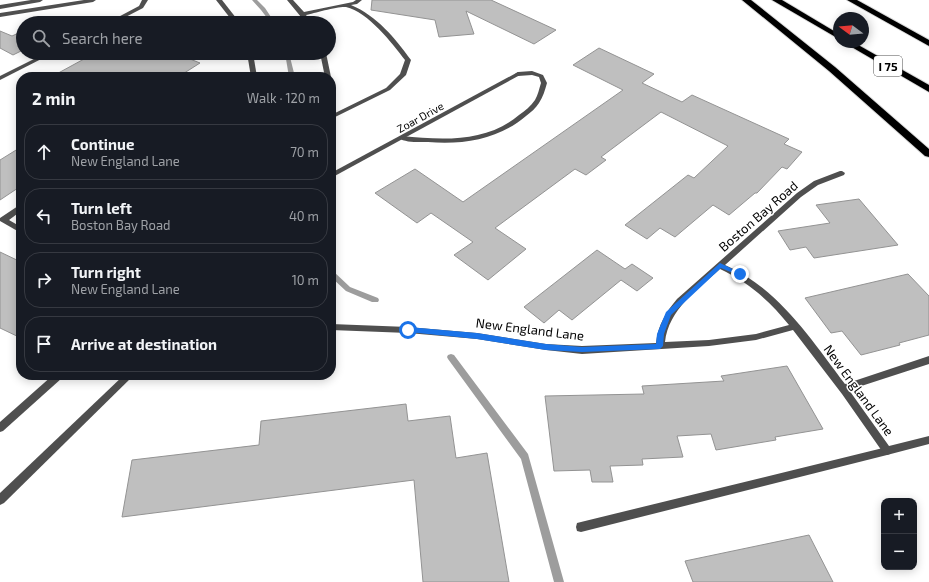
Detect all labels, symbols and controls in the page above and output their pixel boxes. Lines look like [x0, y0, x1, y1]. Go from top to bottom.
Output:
north arrow [833, 12, 869, 48]
search box [16, 16, 336, 60]
icon: search [30, 27, 52, 49]
text: Search here [62, 29, 143, 47]
road number: I 75 [874, 56, 902, 76]
text: 2 min [32, 88, 75, 108]
text: Walk · 120 m [247, 90, 320, 106]
street label: Zoar Drive [394, 99, 446, 135]
text: Continue [71, 135, 134, 153]
icon: ahead [33, 141, 55, 163]
text: 70 m [290, 144, 319, 160]
text: New England Lane [71, 153, 180, 169]
street label: Boston Bay Road [715, 177, 801, 255]
text: Turn left [71, 199, 132, 217]
icon: left [33, 205, 55, 227]
text: 40 m [289, 208, 319, 224]
text: Boston Bay Road [71, 217, 170, 233]
text: Turn right [71, 263, 141, 281]
route end [731, 265, 749, 283]
icon: right [33, 269, 55, 291]
text: 10 m [292, 272, 319, 288]
text: New England Lane [71, 281, 180, 297]
street label: New England Lane [475, 314, 585, 344]
route start [399, 321, 417, 339]
icon: arrive [33, 333, 55, 355]
text: Arrive at destination [71, 335, 217, 353]
street label: New England Lane [821, 341, 897, 439]
map controls [881, 498, 917, 570]
button: + [881, 498, 917, 534]
button: − [881, 534, 917, 570]

